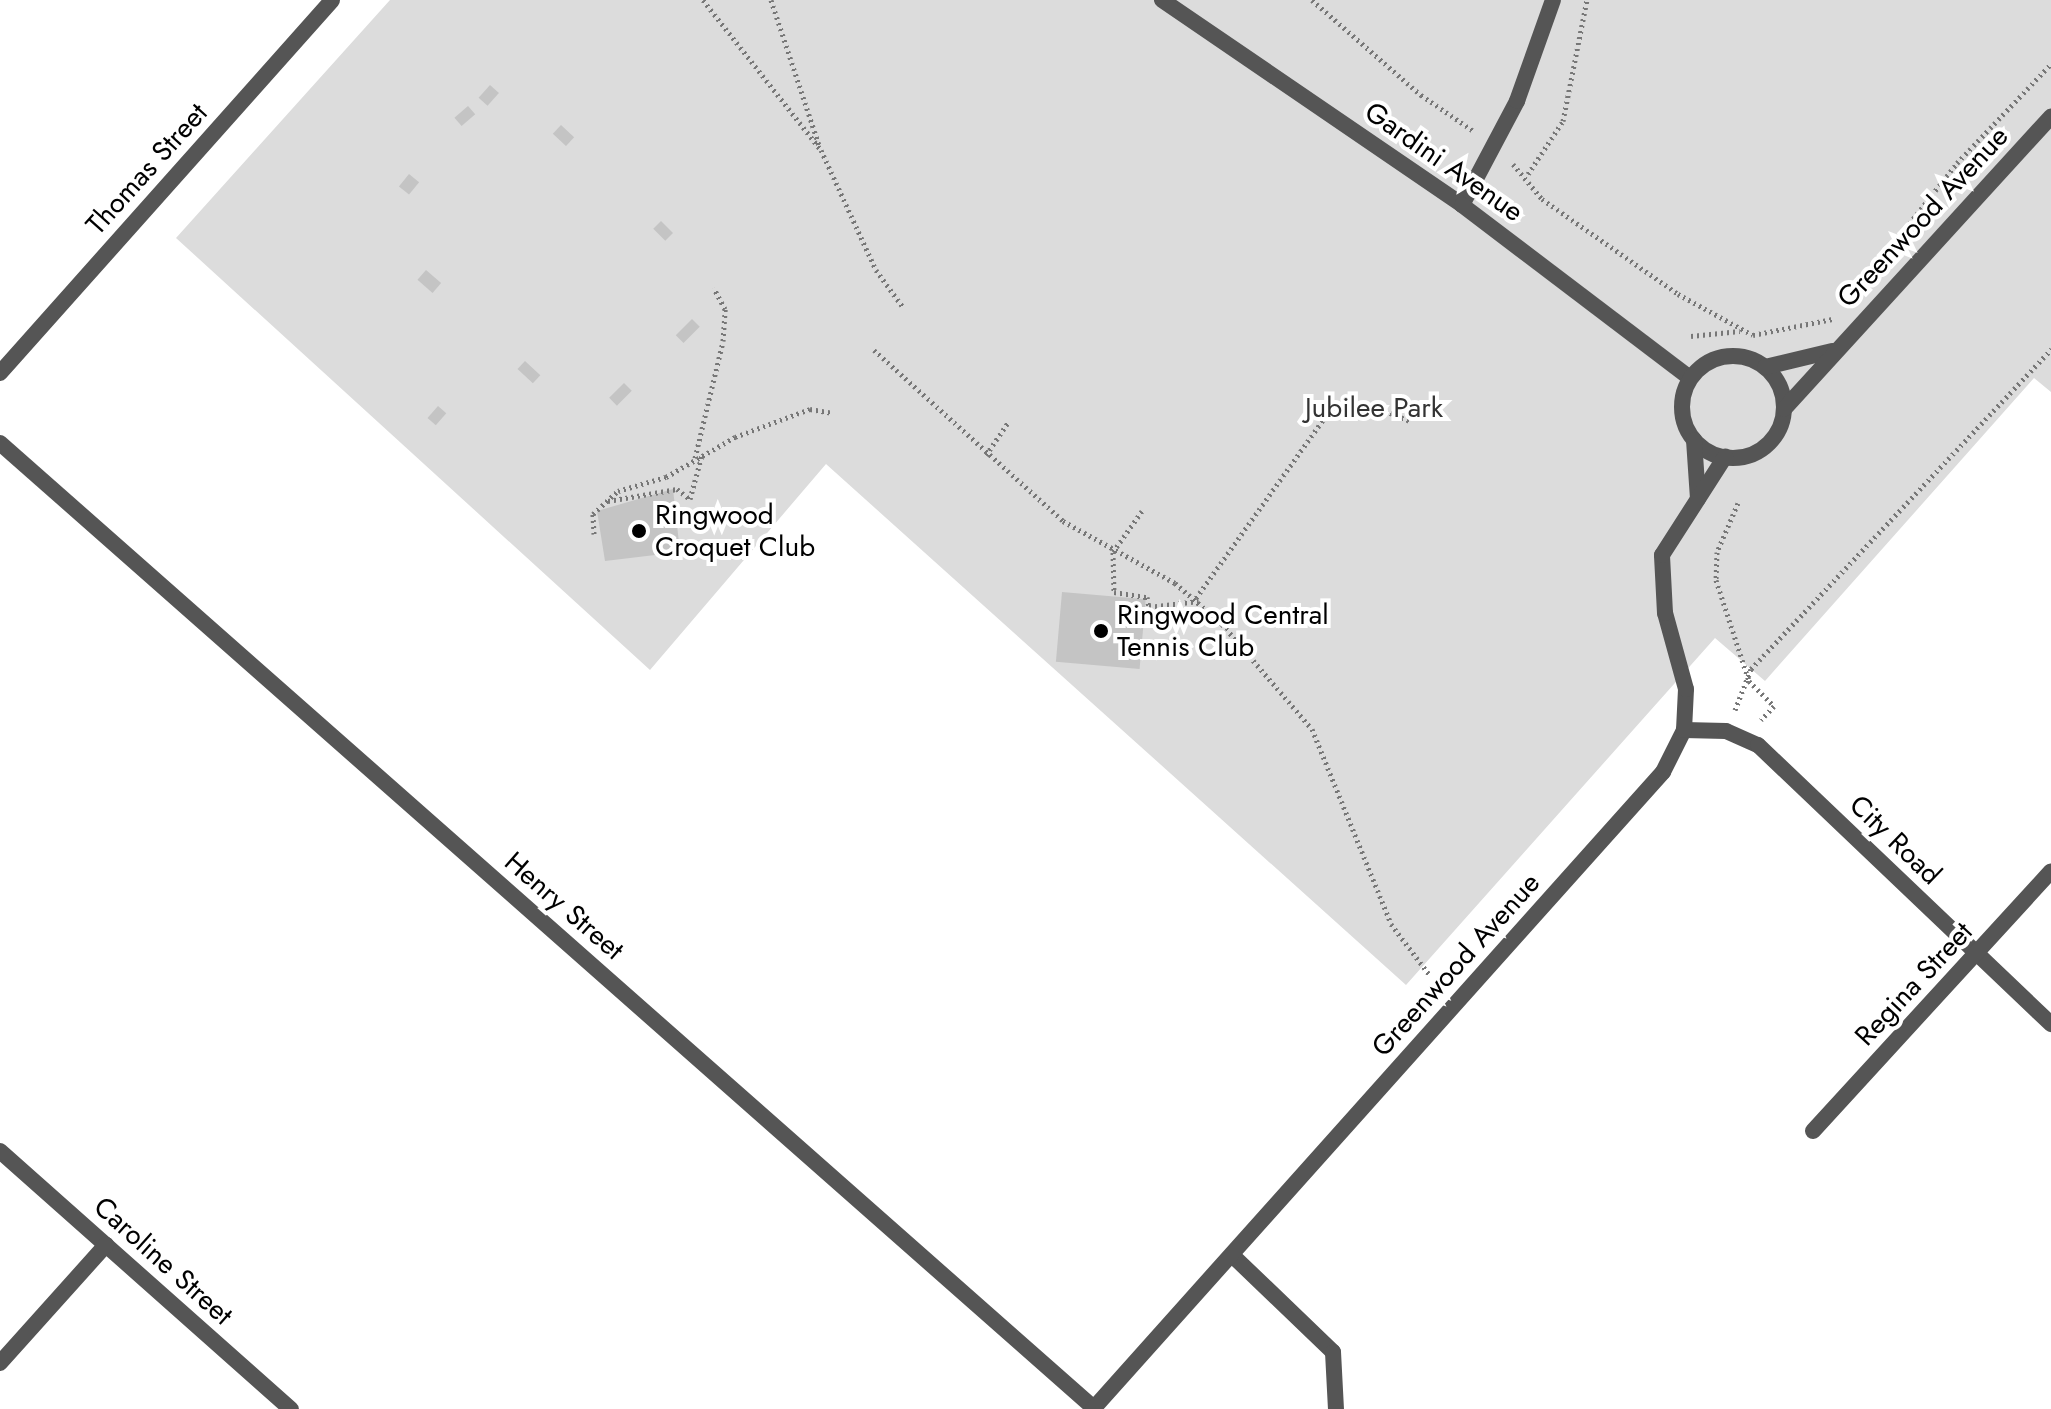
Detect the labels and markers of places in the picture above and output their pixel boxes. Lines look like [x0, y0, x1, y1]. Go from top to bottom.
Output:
place label: Ringwood Croquet Club [655, 498, 815, 564]
marker: Ringwood Croquet Club [630, 522, 648, 540]
place label: Ringwood Central Tennis Club [1117, 598, 1329, 664]
marker: Ringwood Central Tennis Club [1092, 622, 1110, 640]

